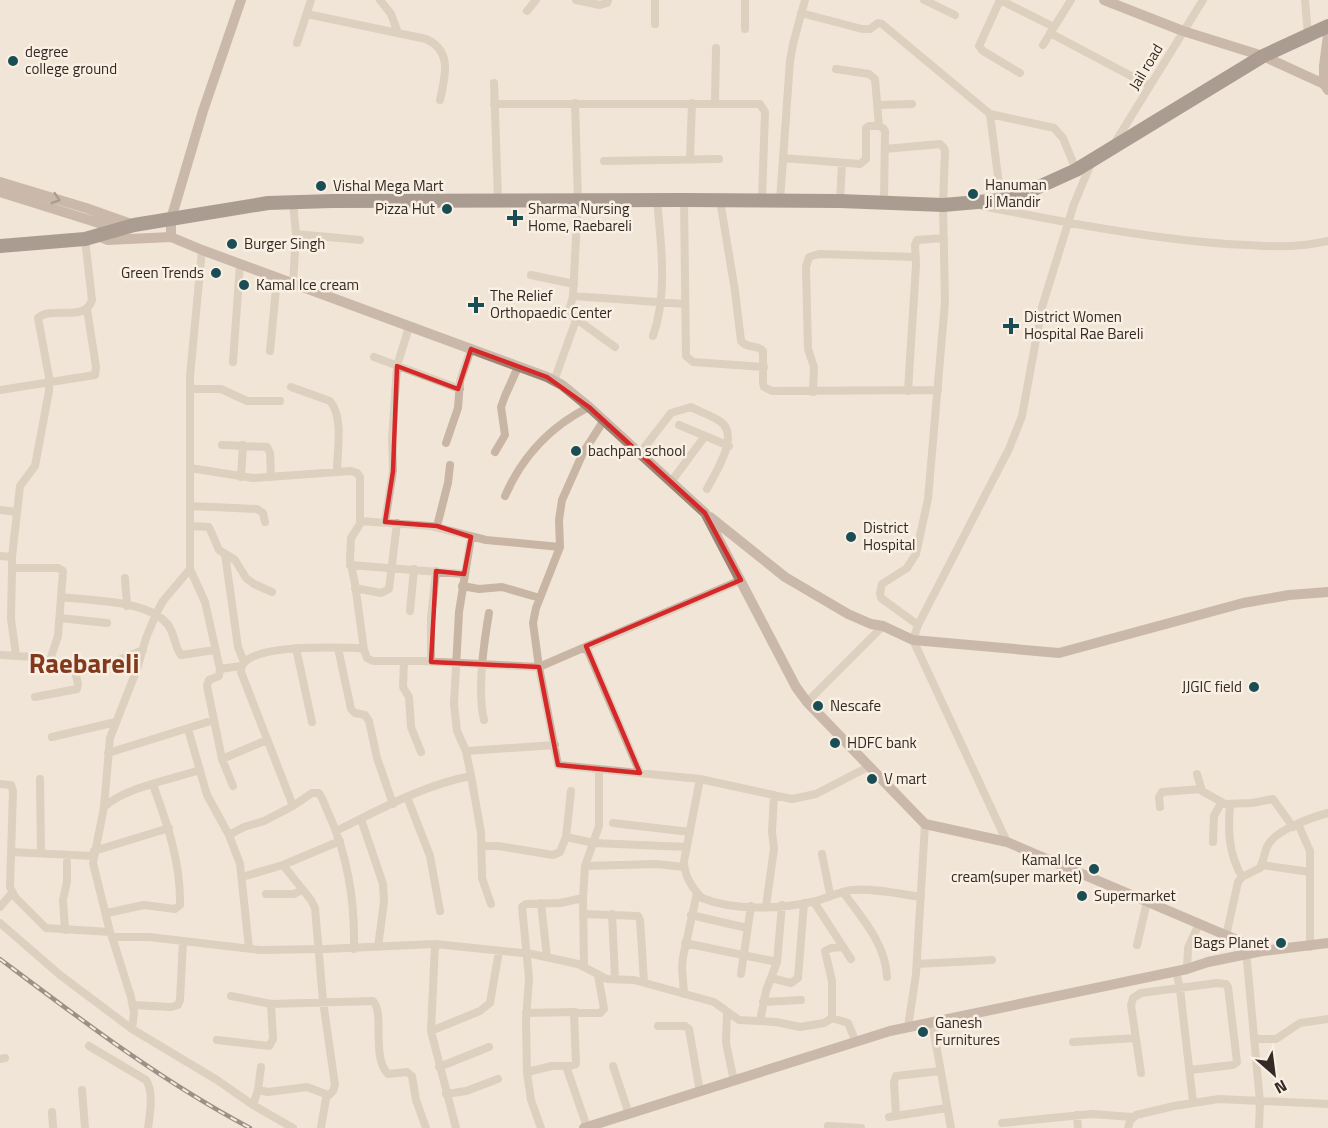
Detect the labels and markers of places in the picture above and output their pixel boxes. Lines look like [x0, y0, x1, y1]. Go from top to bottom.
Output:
place label: degree college ground [25, 40, 117, 80]
marker: degree college ground [6, 54, 20, 68]
place label: Hanuman Ji Mandir [985, 173, 1047, 213]
place label: Vishal Mega Mart [333, 174, 444, 197]
marker: Vishal Mega Mart [314, 179, 328, 193]
marker: Hanuman Ji Mandir [966, 187, 980, 201]
place label: Pizza Hut [375, 197, 436, 220]
place label: Sharma Nursing Home, Raebareli [528, 197, 632, 237]
marker: Pizza Hut [440, 202, 454, 216]
marker: Sharma Nursing Home, Raebareli [506, 209, 524, 227]
place label: Burger Singh [244, 232, 325, 255]
marker: Burger Singh [225, 237, 239, 251]
place label: Green Trends [121, 261, 204, 284]
marker: Green Trends [209, 266, 223, 280]
place label: Kamal Ice cream [256, 273, 359, 296]
marker: Kamal Ice cream [237, 278, 251, 292]
place label: The Relief Orthopaedic Center [490, 284, 612, 324]
marker: The Relief Orthopaedic Center [467, 296, 485, 314]
place label: District Women Hospital Rae Bareli [1024, 305, 1143, 345]
marker: District Women Hospital Rae Bareli [1002, 317, 1020, 335]
place label: bachpan school [588, 439, 686, 462]
marker: bachpan school [569, 444, 583, 458]
place label: District Hospital [863, 516, 915, 556]
marker: District Hospital [844, 530, 858, 544]
place label: JJGIC field [1182, 675, 1242, 698]
marker: JJGIC field [1247, 680, 1261, 694]
place label: Nescafe [830, 694, 881, 717]
marker: Nescafe [811, 699, 825, 713]
place label: HDFC bank [847, 731, 917, 754]
marker: HDFC bank [828, 736, 842, 750]
place label: V mart [884, 767, 927, 790]
marker: V mart [865, 772, 879, 786]
place label: Kamal Ice cream(super market) [951, 848, 1082, 888]
marker: Kamal Ice cream(super market) [1087, 862, 1101, 876]
place label: Supermarket [1094, 884, 1177, 907]
marker: Supermarket [1075, 889, 1089, 903]
place label: Bags Planet [1194, 931, 1270, 954]
marker: Bags Planet [1274, 936, 1288, 950]
place label: Ganesh Furnitures [935, 1011, 1000, 1051]
marker: Ganesh Furnitures [916, 1025, 930, 1039]

